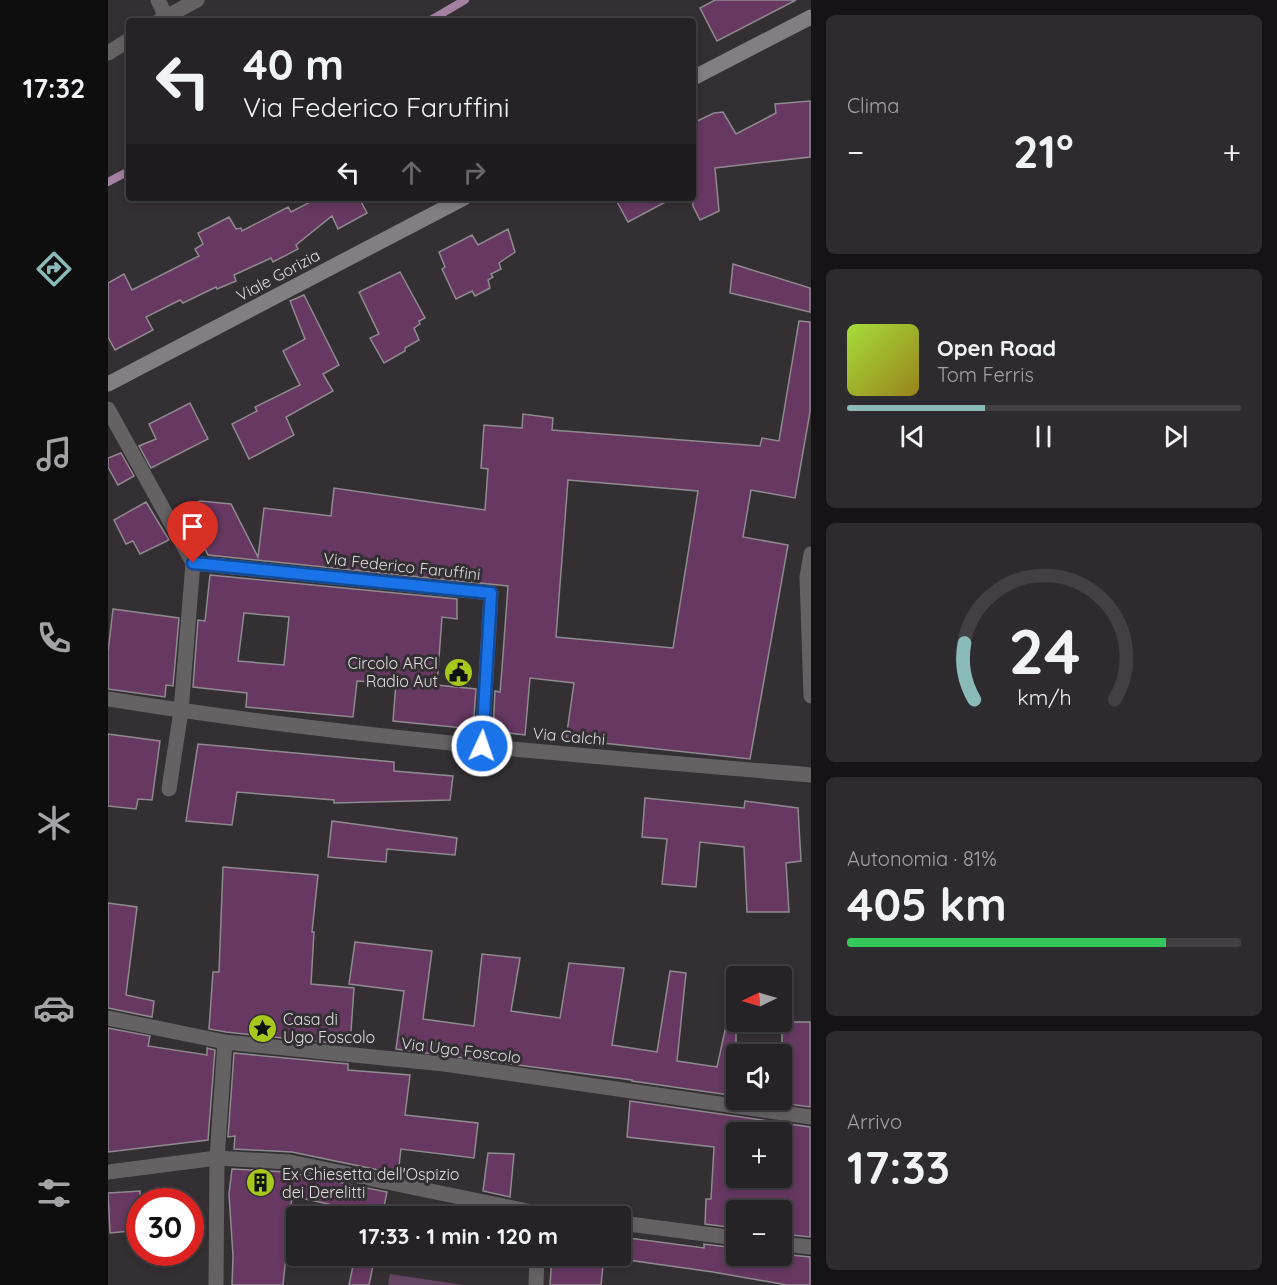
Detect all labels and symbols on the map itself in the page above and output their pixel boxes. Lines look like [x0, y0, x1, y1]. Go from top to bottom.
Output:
street label: Viale Gorizia [233, 245, 323, 305]
pin [167, 501, 218, 563]
street label: Via Federico Faruffini [322, 548, 482, 584]
place label: Circolo ARCI Radio Aut [347, 653, 438, 691]
public building icon: Circolo ARCI Radio Aut [443, 656, 475, 688]
position arrow [450, 714, 514, 778]
street label: Via Calchi [532, 723, 606, 749]
north arrow [726, 966, 792, 1032]
place label: Casa di Ugo Foscolo [283, 1009, 375, 1047]
place icon: Casa di Ugo Foscolo [246, 1012, 278, 1044]
street label: Via Ugo Foscolo [400, 1033, 522, 1067]
place label: Ex Chiesetta dell'Ospizio dei Derelitti [282, 1164, 459, 1202]
building icon: Ex Chiesetta dell'Ospizio dei Derelitti [245, 1167, 277, 1199]
speed limit sign: 30 [126, 1188, 204, 1266]

